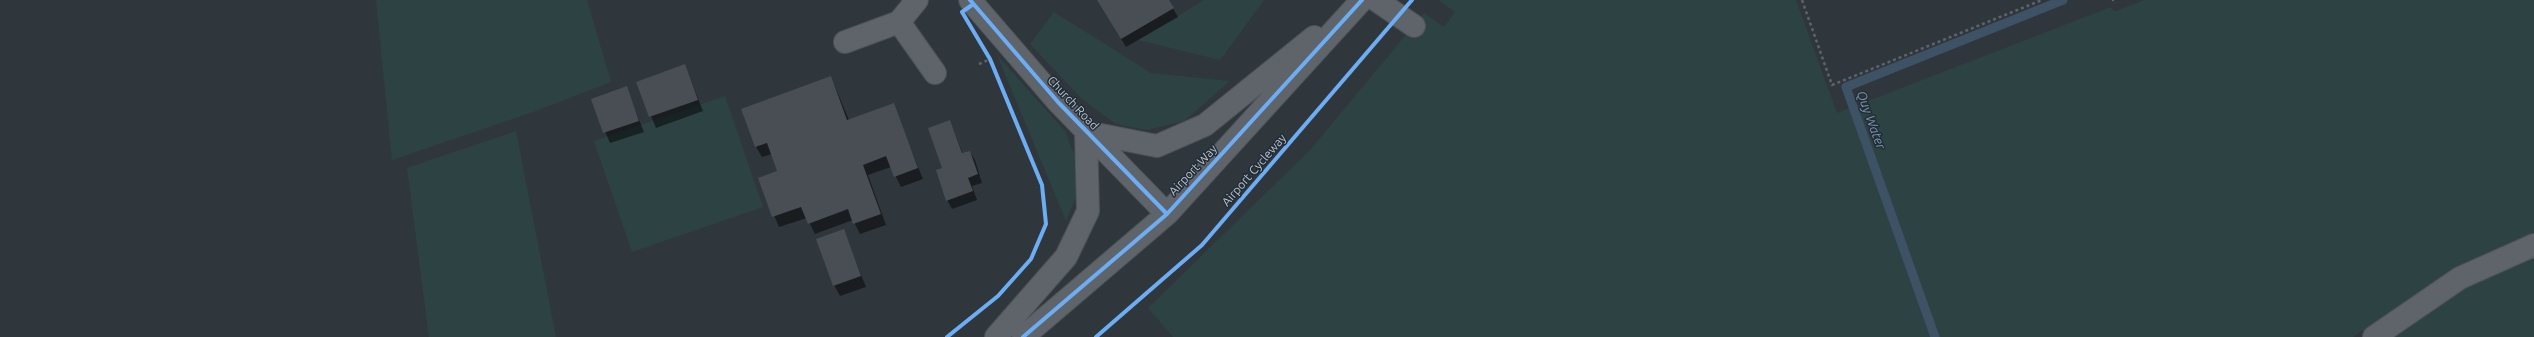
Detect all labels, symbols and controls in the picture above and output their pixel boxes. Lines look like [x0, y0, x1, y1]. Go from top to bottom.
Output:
street label: Church Road [1044, 73, 1102, 133]
water label: Quy Water [1853, 89, 1889, 151]
street label: Airport Cycleway [1219, 131, 1289, 209]
street label: Airport Way [1166, 142, 1220, 198]

